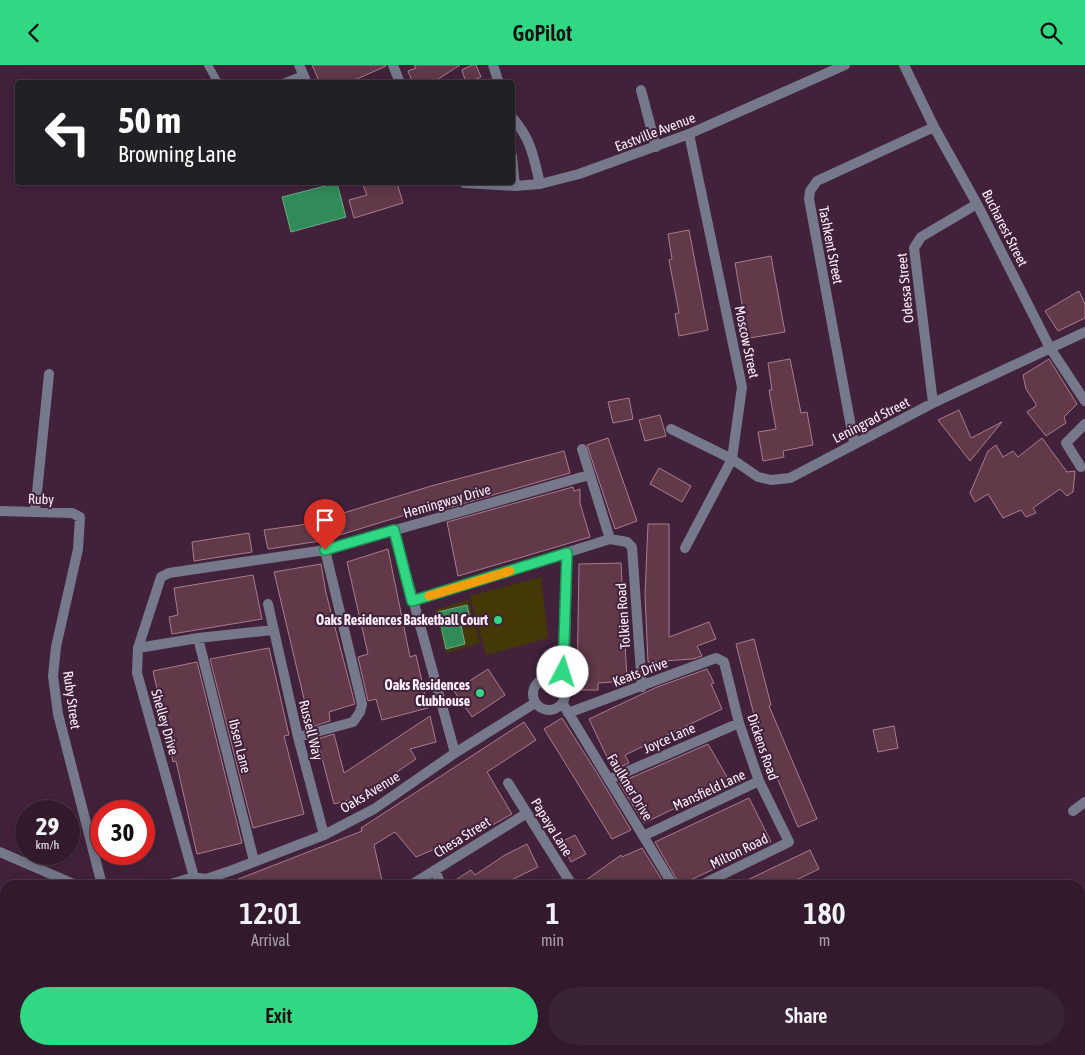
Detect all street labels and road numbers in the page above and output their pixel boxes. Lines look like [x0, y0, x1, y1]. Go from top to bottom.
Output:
street label: Eastville Avenue [613, 109, 697, 155]
street label: Bucharest Street [979, 187, 1031, 269]
street label: Tashkent Street [816, 205, 846, 285]
street label: Odessa Street [893, 252, 917, 324]
street label: Moscow Street [732, 304, 762, 380]
street label: Leningrad Street [830, 394, 912, 446]
street label: Hemingway Drive [401, 481, 493, 521]
street label: Ruby [28, 491, 55, 507]
street label: Tolkien Road [613, 582, 633, 650]
street label: Keats Drive [610, 654, 670, 690]
street label: Ruby Street [60, 670, 84, 730]
street label: Shelley Drive [148, 687, 182, 757]
street label: Russell Way [296, 698, 326, 762]
street label: Dickens Road [744, 712, 782, 782]
street label: Ibsen Lane [226, 717, 254, 775]
street label: Joyce Lane [641, 719, 697, 757]
street label: Faulkner Drive [604, 751, 656, 823]
street label: Mansfield Lane [670, 766, 748, 814]
street label: Oaks Avenue [337, 768, 403, 816]
street label: Papaya Lane [528, 795, 576, 859]
street label: Chesa Street [431, 813, 493, 861]
street label: Milton Road [708, 830, 770, 872]

